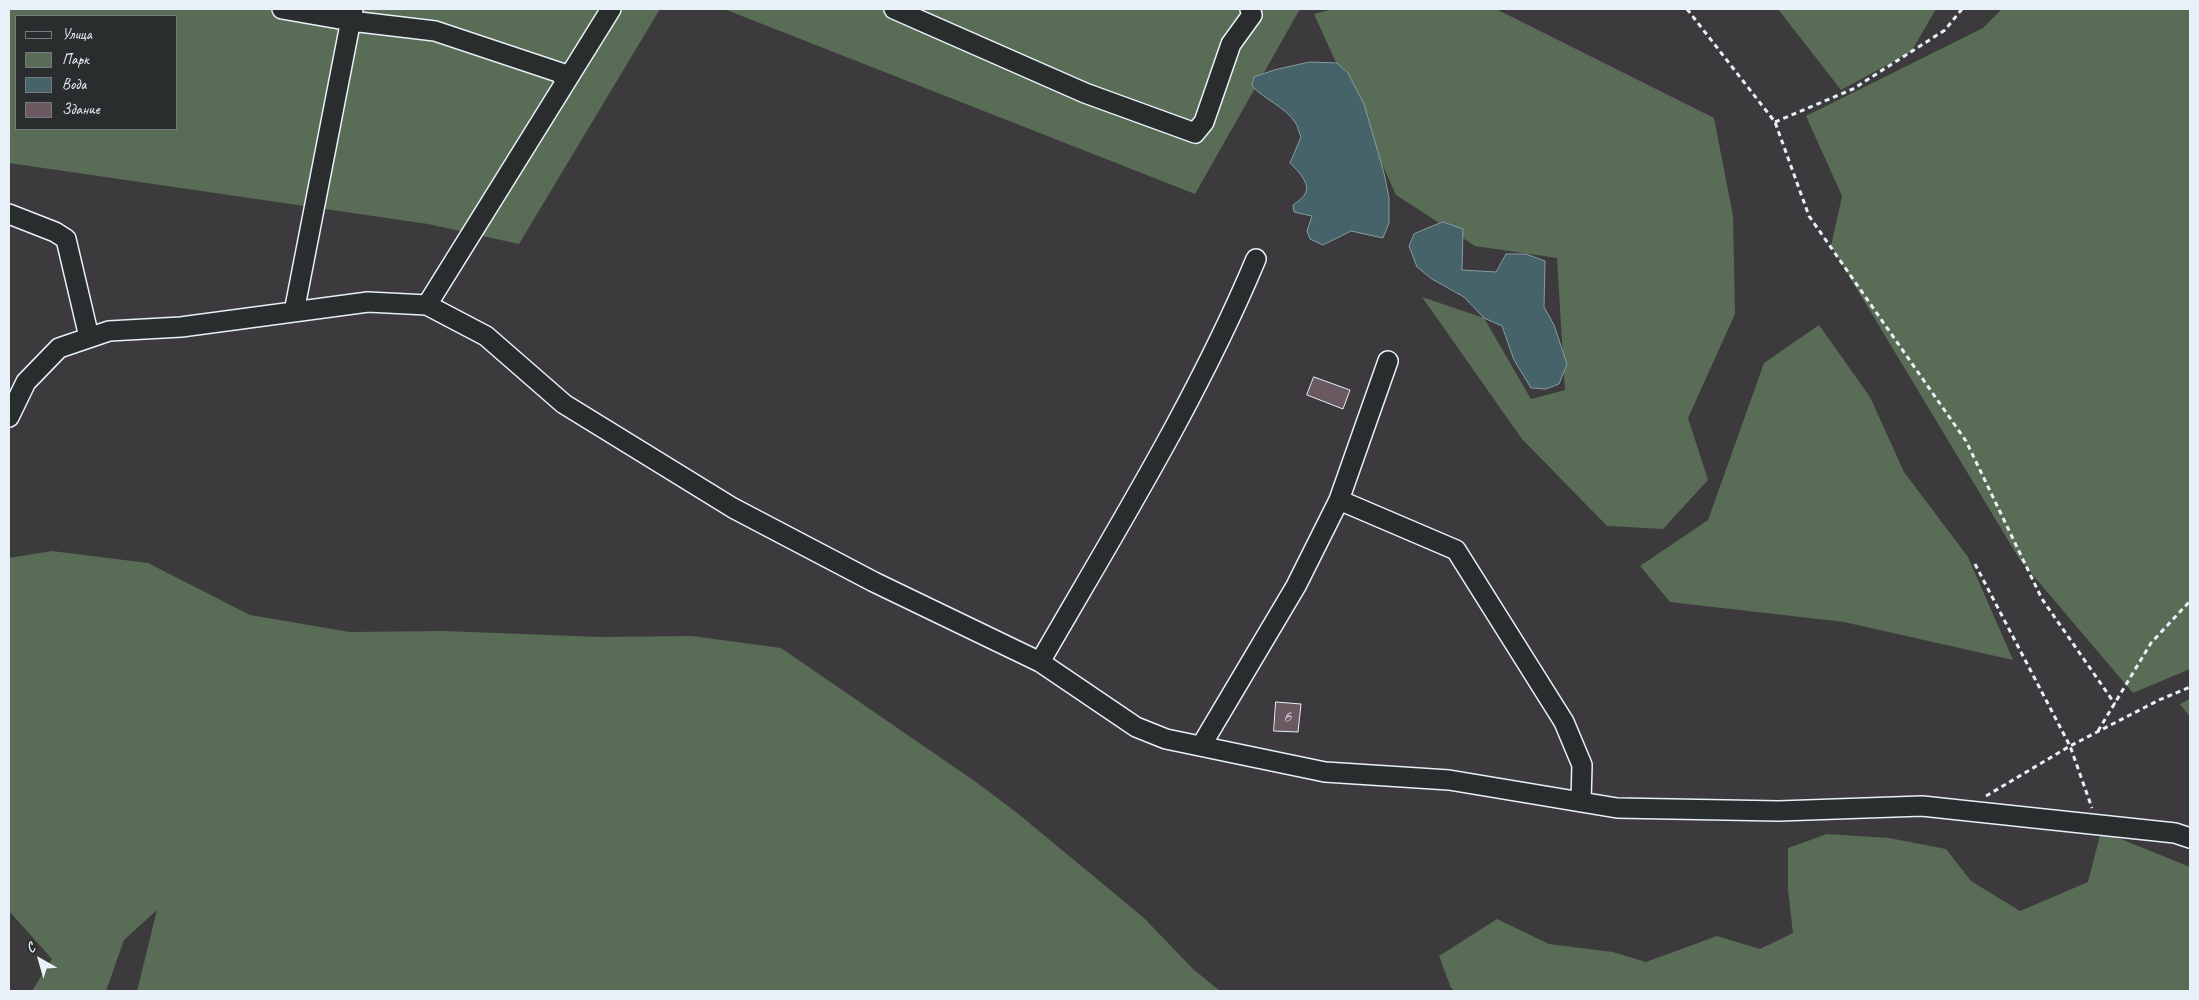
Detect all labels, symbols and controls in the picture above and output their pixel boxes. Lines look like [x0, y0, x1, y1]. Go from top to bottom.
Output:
legend [15, 15, 178, 130]
text: Улица [62, 25, 92, 44]
text: Парк [62, 50, 89, 69]
text: Вода [62, 75, 86, 94]
text: Здание [62, 100, 100, 119]
house number: 6 [1283, 706, 1291, 728]
north arrow [15, 935, 65, 985]
text: С [23, 939, 38, 957]

